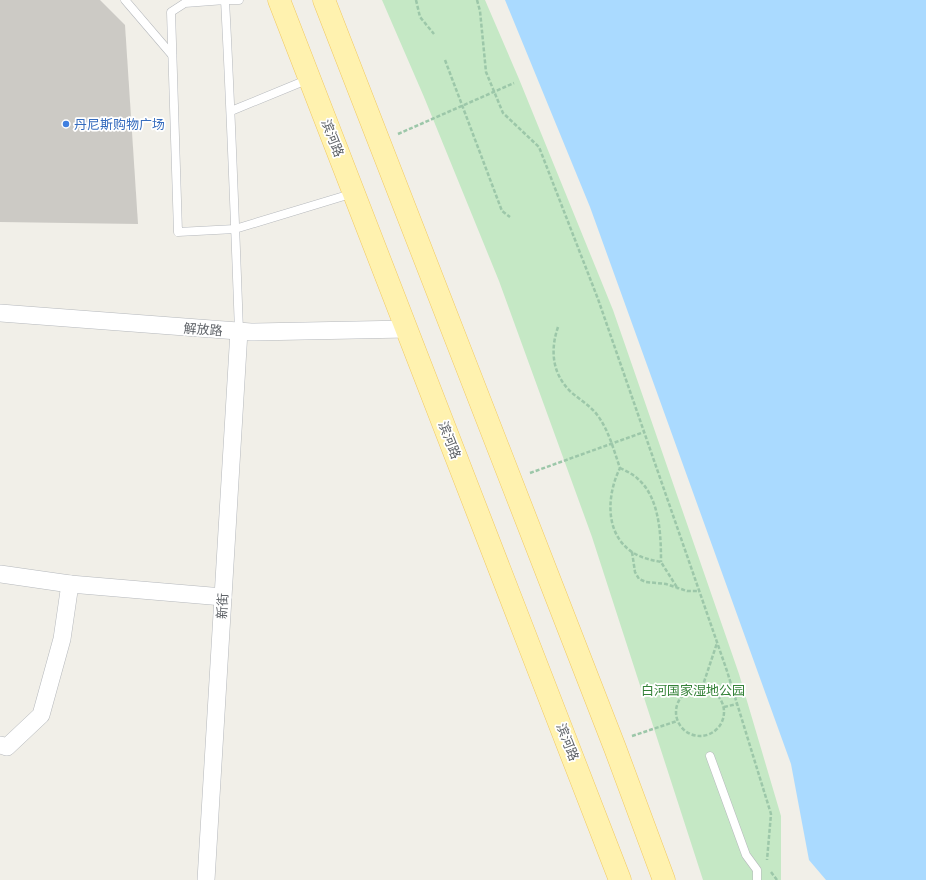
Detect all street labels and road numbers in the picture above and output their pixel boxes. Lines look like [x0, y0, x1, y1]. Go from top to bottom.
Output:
street label: 滨河路 [319, 117, 347, 159]
street label: 解放路 [183, 320, 223, 338]
street label: 滨河路 [436, 419, 464, 461]
street label: 新街 [213, 593, 231, 619]
street label: 滨河路 [554, 721, 582, 763]

